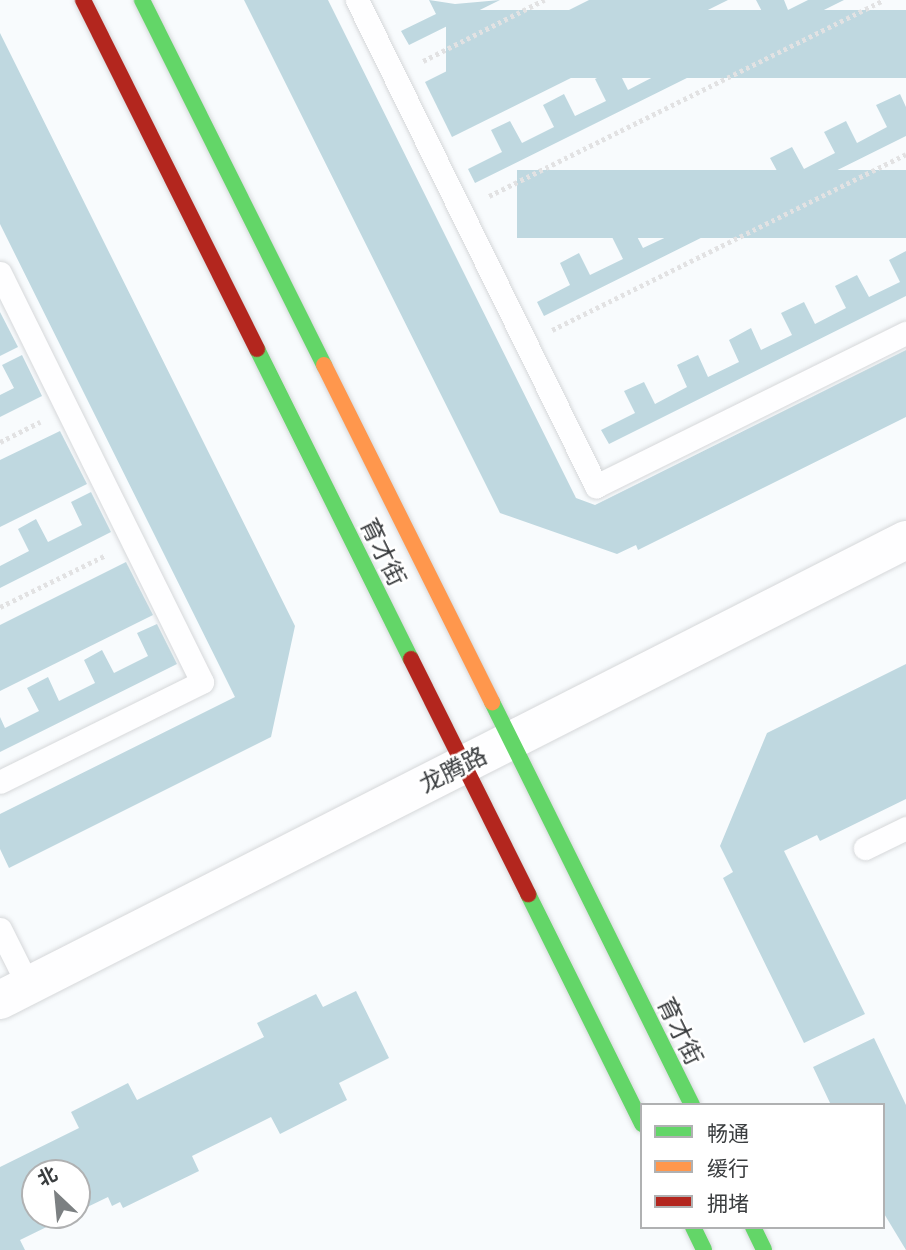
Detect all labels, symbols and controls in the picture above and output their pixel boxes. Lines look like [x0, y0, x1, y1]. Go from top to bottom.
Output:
street label: 育才街 [354, 513, 412, 591]
street label: 龙腾路 [414, 741, 492, 799]
street label: 育才街 [651, 992, 709, 1070]
legend [640, 1103, 885, 1229]
text: 畅通 [707, 1121, 749, 1146]
text: 缓行 [707, 1156, 749, 1181]
north arrow [21, 1159, 91, 1229]
text: 北 [34, 1162, 61, 1191]
text: 拥堵 [707, 1191, 749, 1216]

